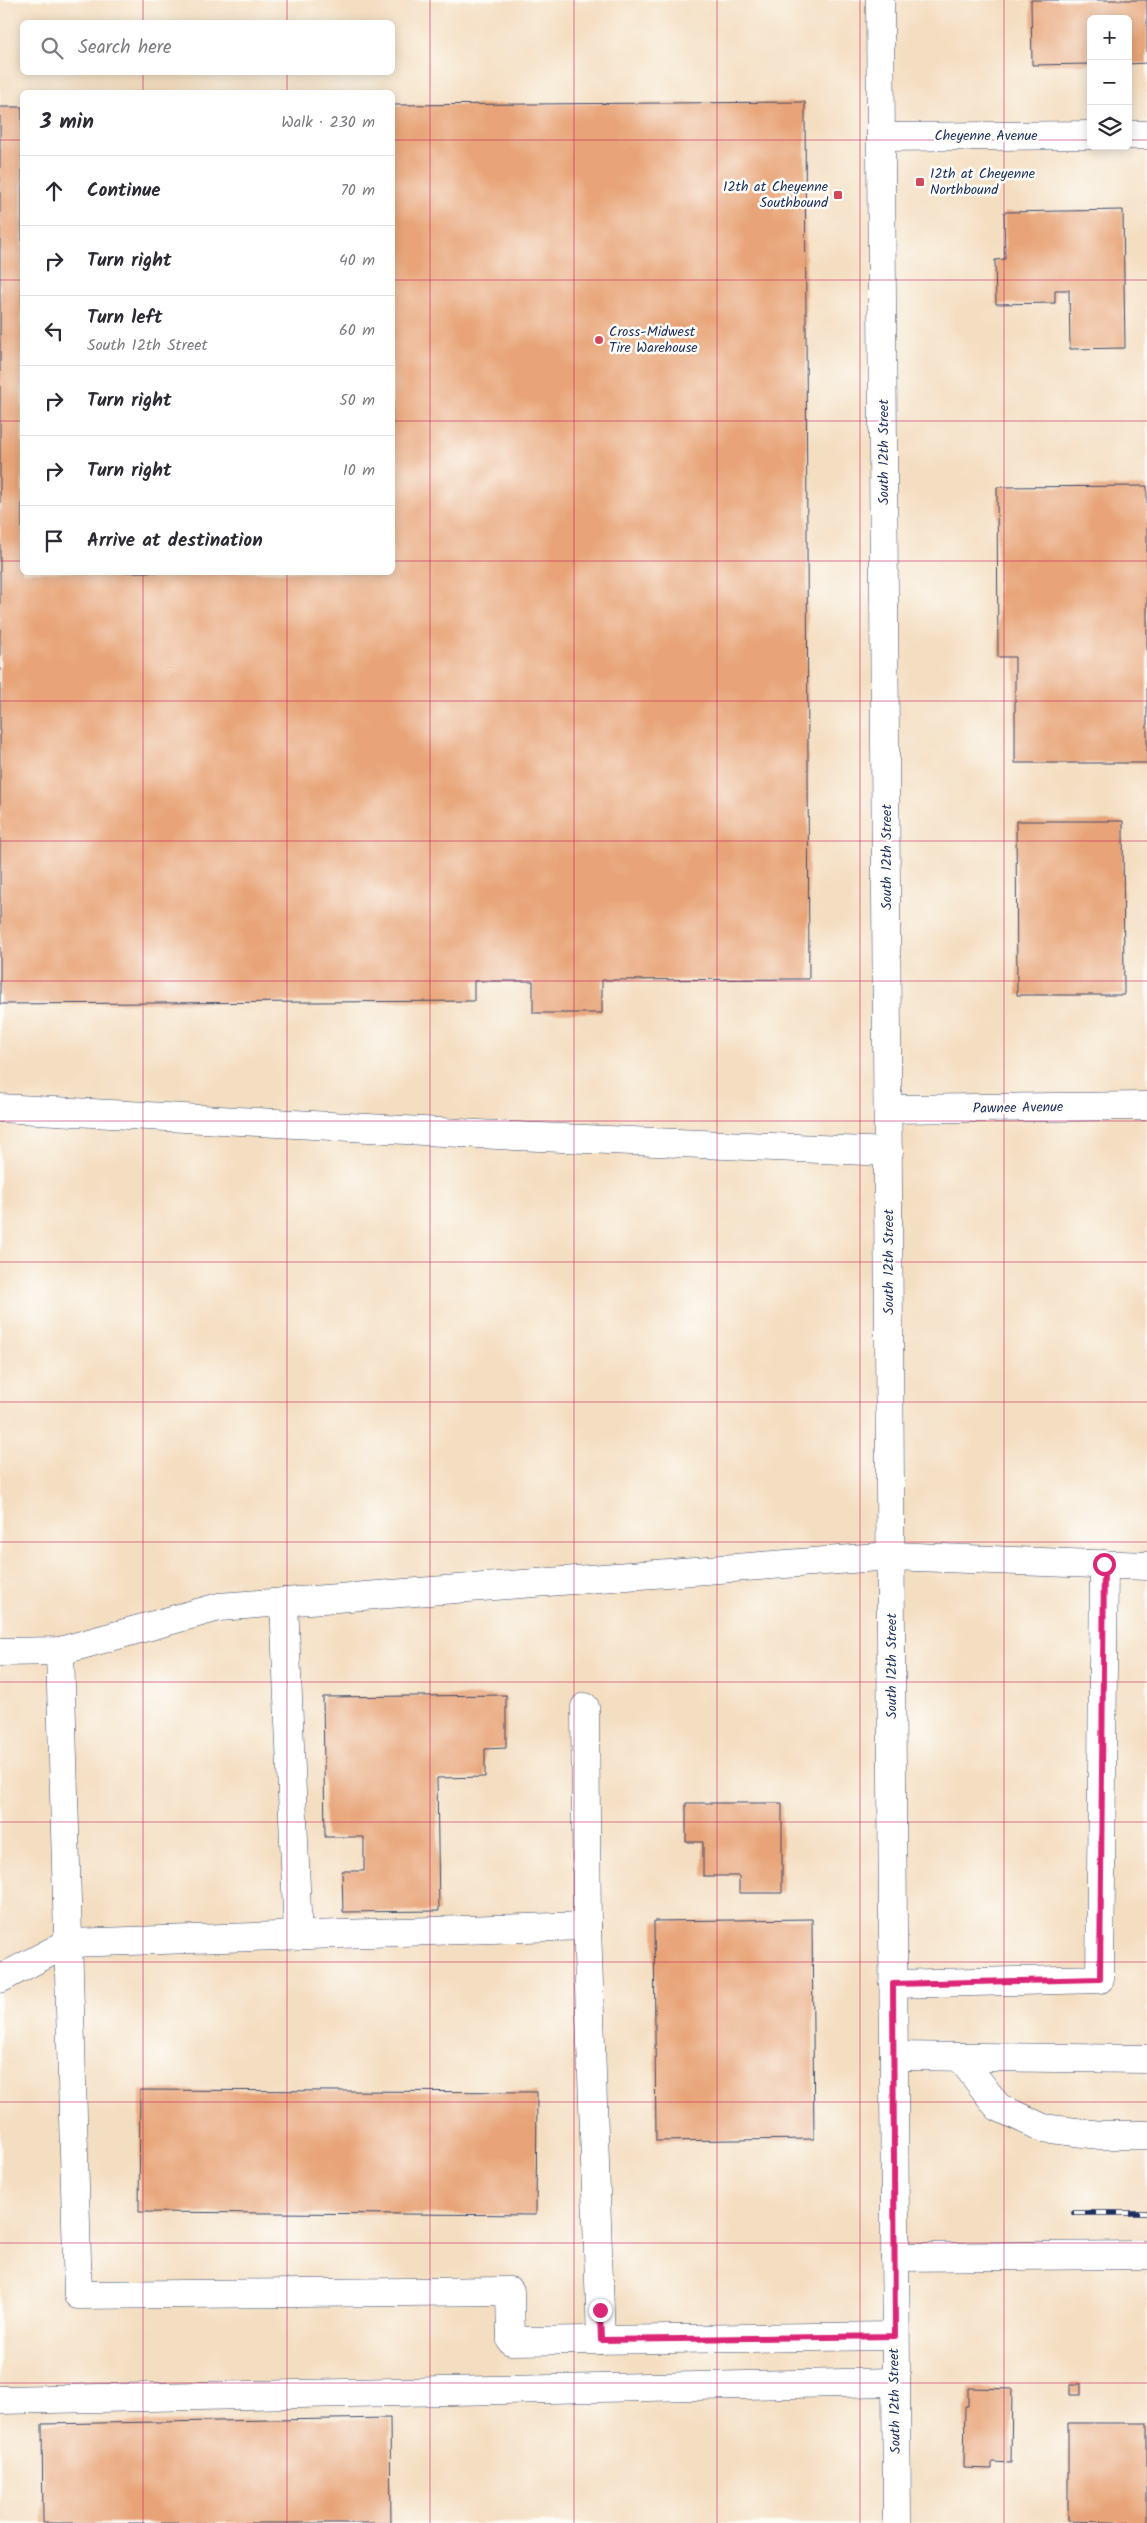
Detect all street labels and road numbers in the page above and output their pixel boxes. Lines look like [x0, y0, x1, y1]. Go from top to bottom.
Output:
street label: Cheyenne Avenue [934, 125, 1038, 147]
street label: South 12th Street [873, 399, 895, 505]
street label: South 12th Street [876, 804, 898, 910]
street label: Pawnee Avenue [973, 1096, 1064, 1120]
street label: South 12th Street [878, 1209, 900, 1315]
street label: South 12th Street [881, 1613, 903, 1719]
street label: South 12th Street [883, 2347, 907, 2454]

